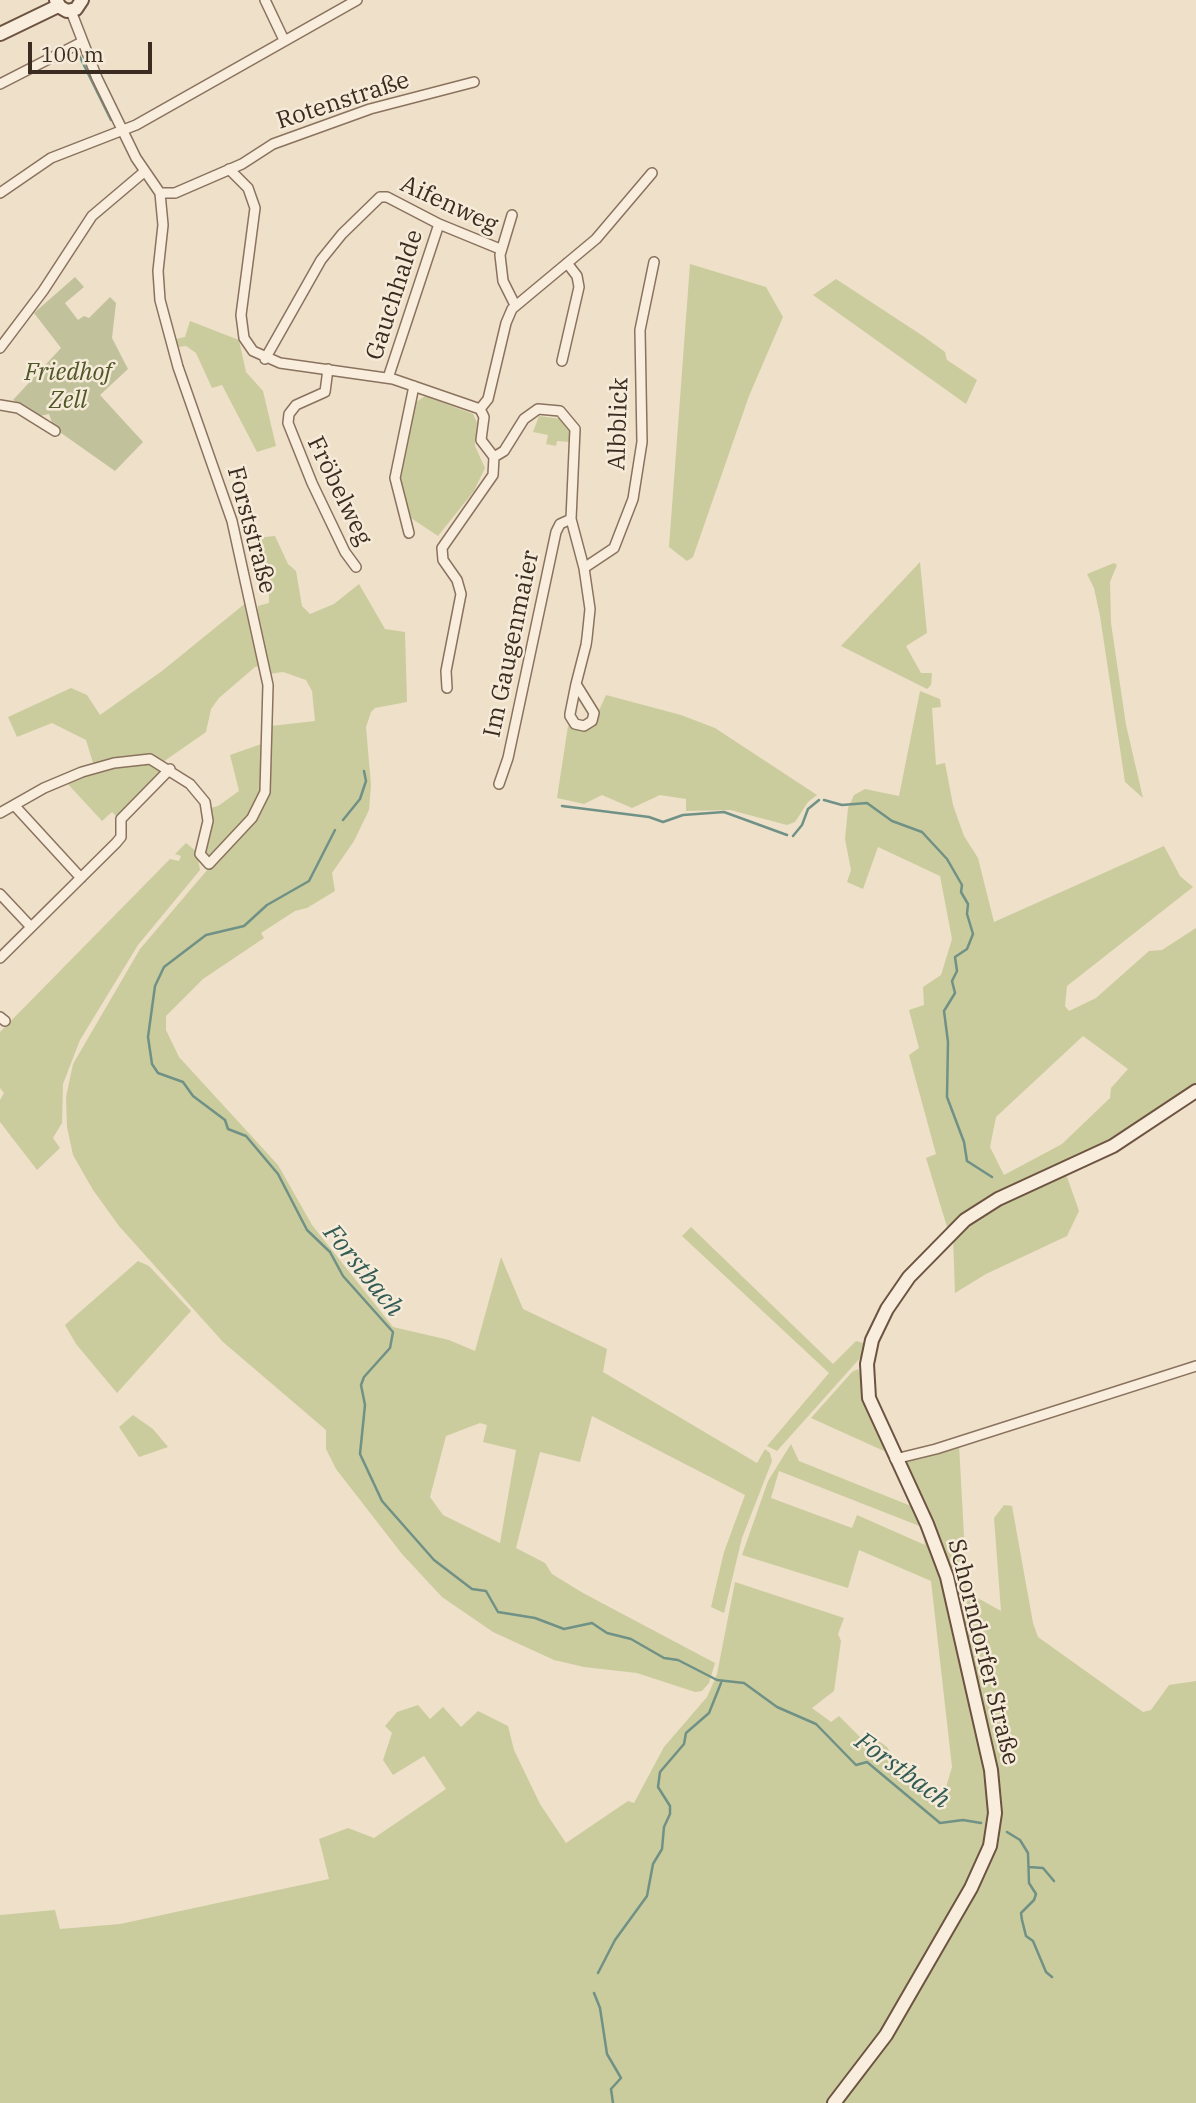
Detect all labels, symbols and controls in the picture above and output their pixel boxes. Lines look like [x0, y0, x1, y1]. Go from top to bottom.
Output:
scale bar [32, 28, 156, 72]
text: 100 m [41, 40, 104, 68]
street label: Rotenstraße [273, 66, 413, 136]
street label: Aifenweg [396, 170, 502, 240]
street label: Gauchhalde [360, 226, 430, 364]
park label: Friedhof Zell [25, 359, 111, 415]
street label: Albblick [603, 377, 635, 471]
street label: Fröbelweg [300, 432, 378, 550]
street label: Forststraße [220, 463, 282, 597]
street label: Im Gaugenmaier [478, 548, 546, 740]
water label: Forstbach [316, 1218, 410, 1324]
street label: Schorndorfer Straße [941, 1536, 1025, 1768]
water label: Forstbach [848, 1726, 956, 1816]

